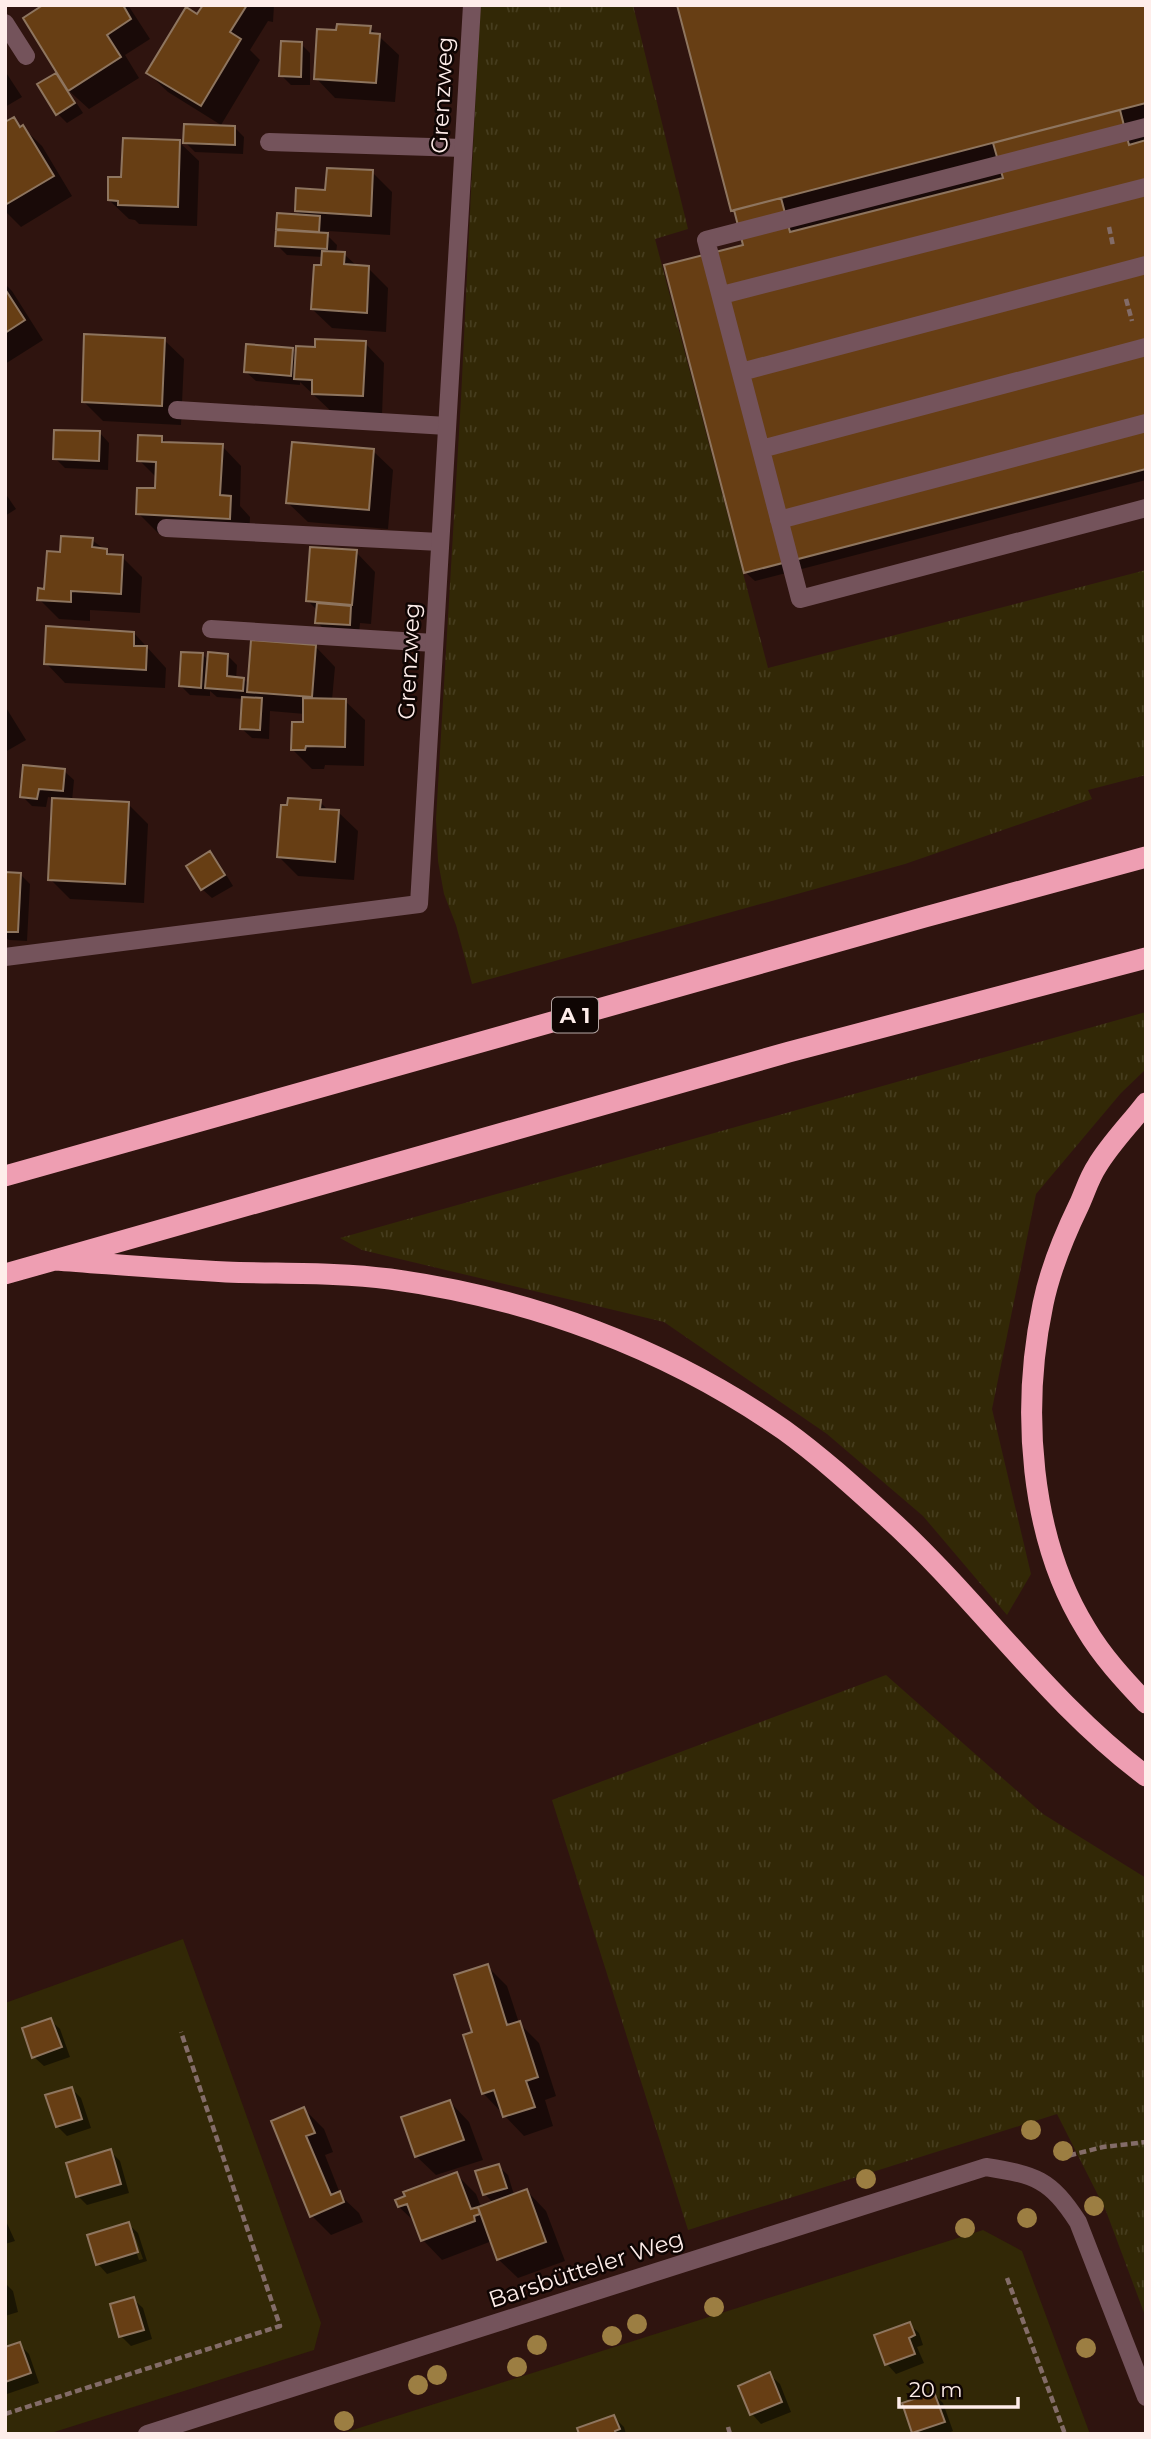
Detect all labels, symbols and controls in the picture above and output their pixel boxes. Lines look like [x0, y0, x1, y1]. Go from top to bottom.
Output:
street label: Grenzweg [425, 36, 459, 154]
street label: Grenzweg [392, 602, 426, 720]
road number: A 1 [552, 998, 598, 1032]
street label: Barsbütteler Weg [485, 2224, 687, 2314]
scale bar [899, 2366, 1018, 2410]
text: 20 m [909, 2377, 963, 2402]

